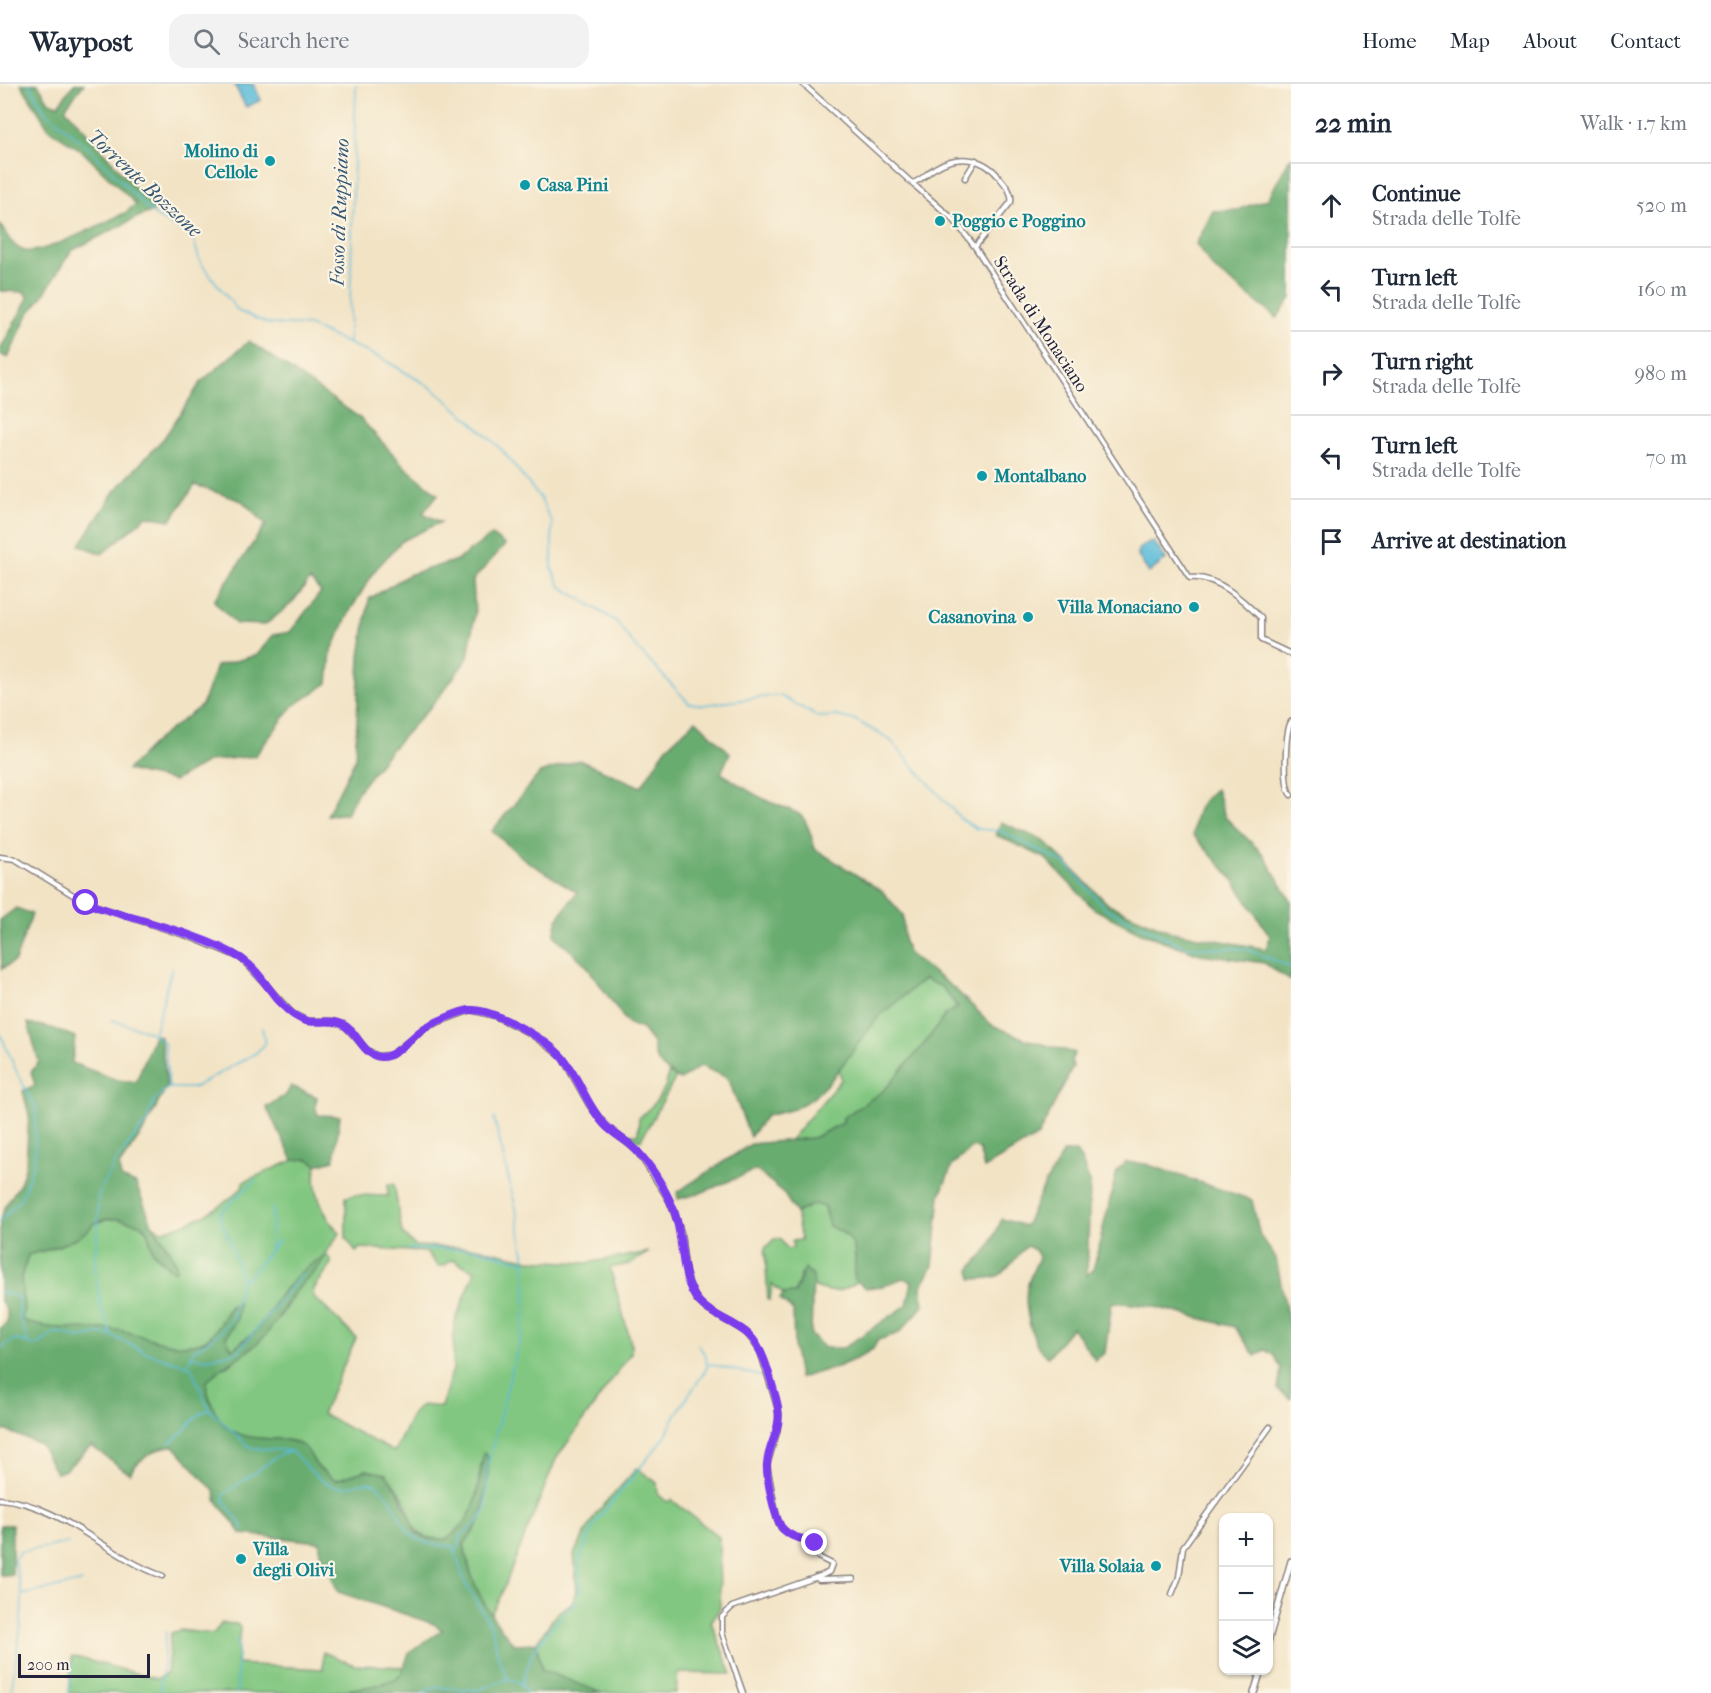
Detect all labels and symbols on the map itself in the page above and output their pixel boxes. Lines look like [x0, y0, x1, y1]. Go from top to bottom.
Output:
water label: Torrente Bozzone [83, 125, 207, 243]
water label: Fosso di Ruppiano [325, 138, 354, 287]
place label: Molino di Cellole [183, 141, 259, 183]
marker: Molino di Cellole [263, 154, 277, 168]
place label: Casa Pini [537, 175, 609, 196]
marker: Casa Pini [518, 178, 532, 192]
place label: Poggio e Poggino [952, 211, 1086, 232]
marker: Poggio e Poggino [933, 214, 947, 228]
street label: Strada di Monaciano [989, 252, 1092, 396]
place label: Montalbano [993, 466, 1086, 487]
marker: Montalbano [975, 469, 989, 483]
place label: Villa Monaciano [1057, 597, 1182, 618]
marker: Villa Monaciano [1187, 600, 1201, 614]
place label: Casanovina [928, 607, 1017, 628]
marker: Casanovina [1021, 610, 1035, 624]
route start [72, 889, 98, 915]
route end [801, 1529, 827, 1555]
place label: Villa degli Olivi [252, 1539, 335, 1581]
marker: Villa degli Olivi [234, 1552, 248, 1566]
place label: Villa Solaia [1059, 1556, 1145, 1577]
marker: Villa Solaia [1149, 1559, 1163, 1573]
scale bar [18, 1651, 150, 1678]

